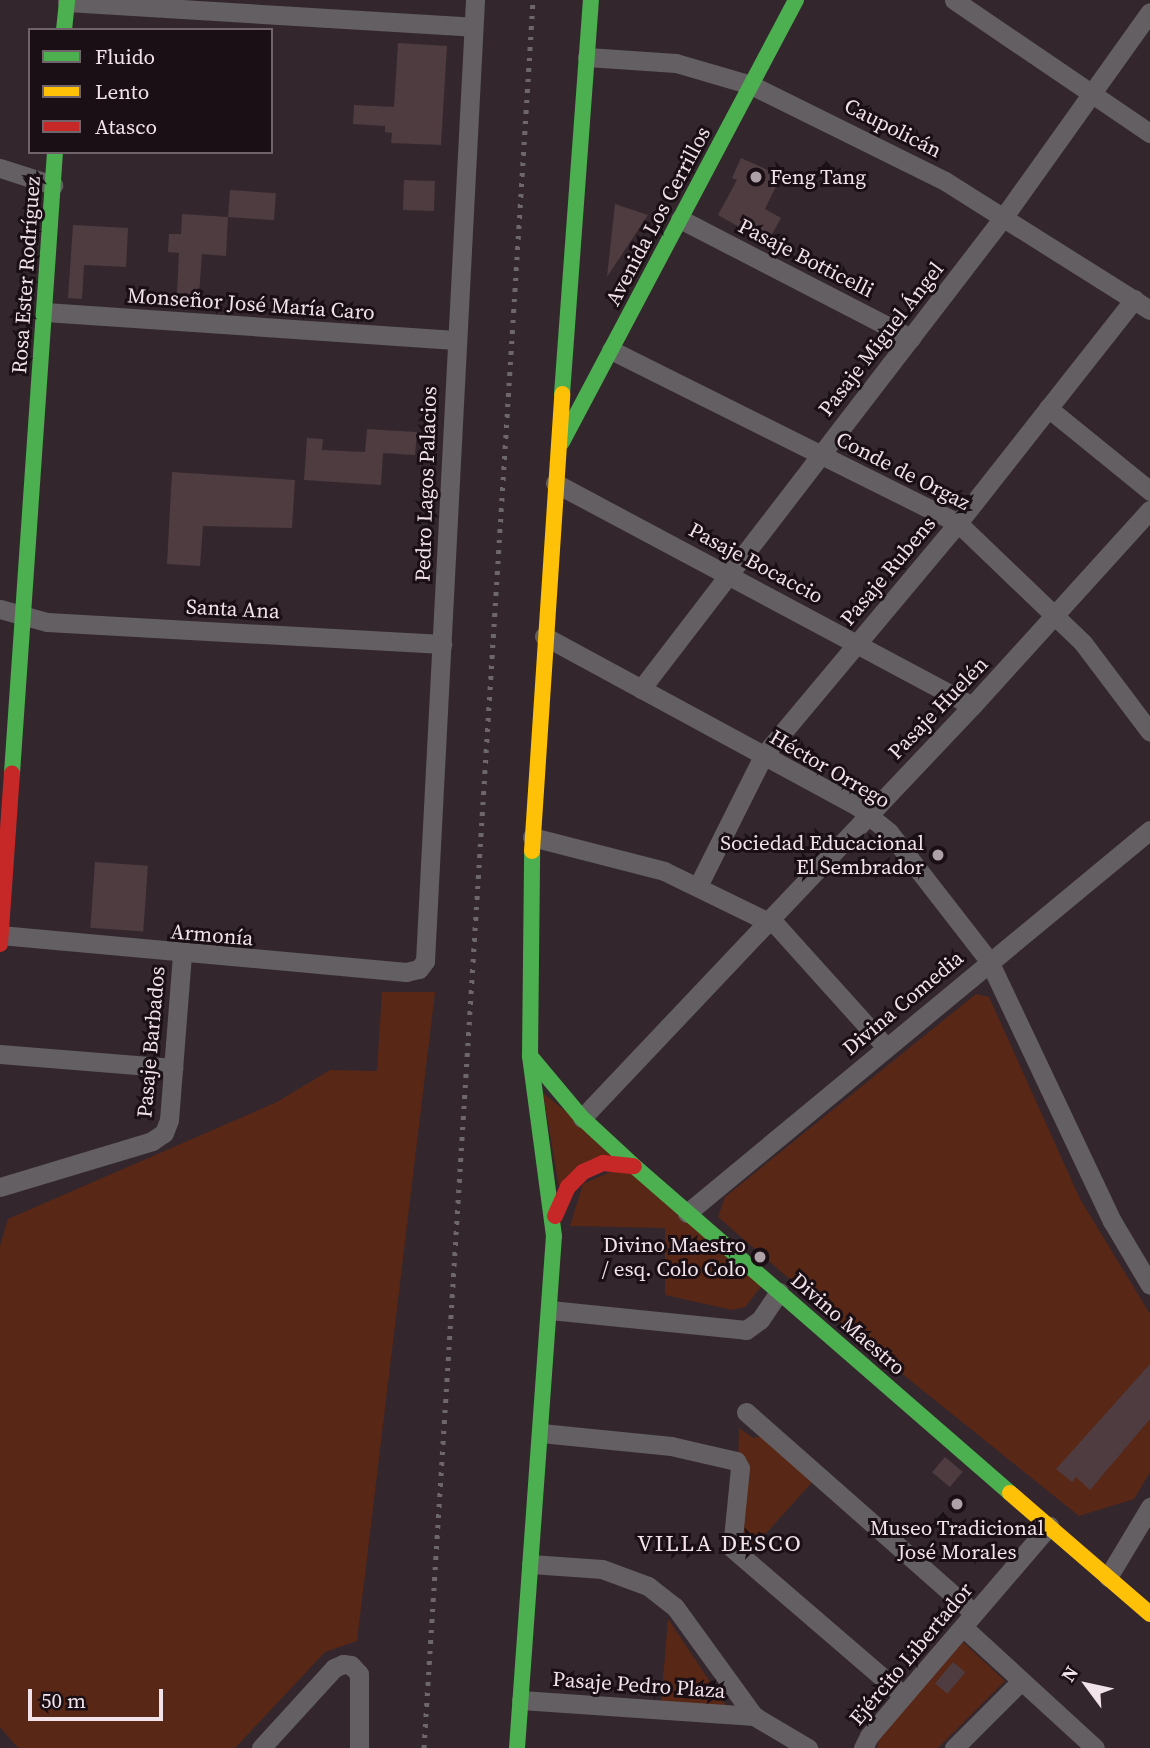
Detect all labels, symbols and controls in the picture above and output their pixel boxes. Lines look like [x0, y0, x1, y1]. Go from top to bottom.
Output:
legend [28, 28, 273, 154]
text: Fluido [95, 42, 155, 71]
text: Lento [95, 77, 149, 106]
street label: Caupolicán [840, 93, 946, 163]
text: Atasco [95, 112, 157, 141]
street label: Avenida Los Cerrillos [600, 122, 716, 310]
place label: Feng Tang [770, 164, 867, 190]
marker: Feng Tang [748, 169, 764, 185]
street label: Rosa Ester Rodríguez [7, 175, 45, 375]
street label: Pasaje Botticelli [734, 213, 878, 303]
street label: Pasaje Miguel Ángel [813, 257, 949, 421]
street label: Monseñor José María Caro [126, 283, 376, 325]
street label: Pedro Lagos Palacios [410, 386, 442, 582]
street label: Conde de Orgaz [832, 426, 974, 516]
street label: Pasaje Rubens [835, 511, 941, 631]
street label: Pasaje Bocaccio [685, 517, 827, 609]
street label: Santa Ana [186, 594, 280, 624]
street label: Pasaje Huelén [883, 652, 993, 764]
street label: Héctor Orrego [765, 724, 895, 814]
place label: Sociedad Educacional El Sembrador [720, 830, 924, 880]
marker: Sociedad Educacional El Sembrador [930, 847, 946, 863]
street label: Armonía [170, 919, 254, 951]
street label: Divina Comedia [838, 945, 968, 1061]
street label: Pasaje Barbados [132, 965, 170, 1119]
place label: Divino Maestro / esq. Colo Colo [602, 1232, 746, 1282]
marker: Divino Maestro / esq. Colo Colo [752, 1249, 768, 1265]
street label: Divino Maestro [786, 1268, 910, 1380]
marker: Museo Tradicional José Morales [949, 1496, 965, 1512]
place label: Museo Tradicional José Morales [870, 1515, 1044, 1565]
district label: VILLA DESCO [639, 1529, 801, 1557]
street label: Ejército Libertador [844, 1578, 978, 1730]
north arrow [1052, 1650, 1122, 1720]
text: N [1055, 1661, 1084, 1686]
street label: Pasaje Pedro Plaza [552, 1666, 726, 1704]
scale bar [32, 1674, 166, 1718]
text: 50 m [41, 1686, 86, 1715]

